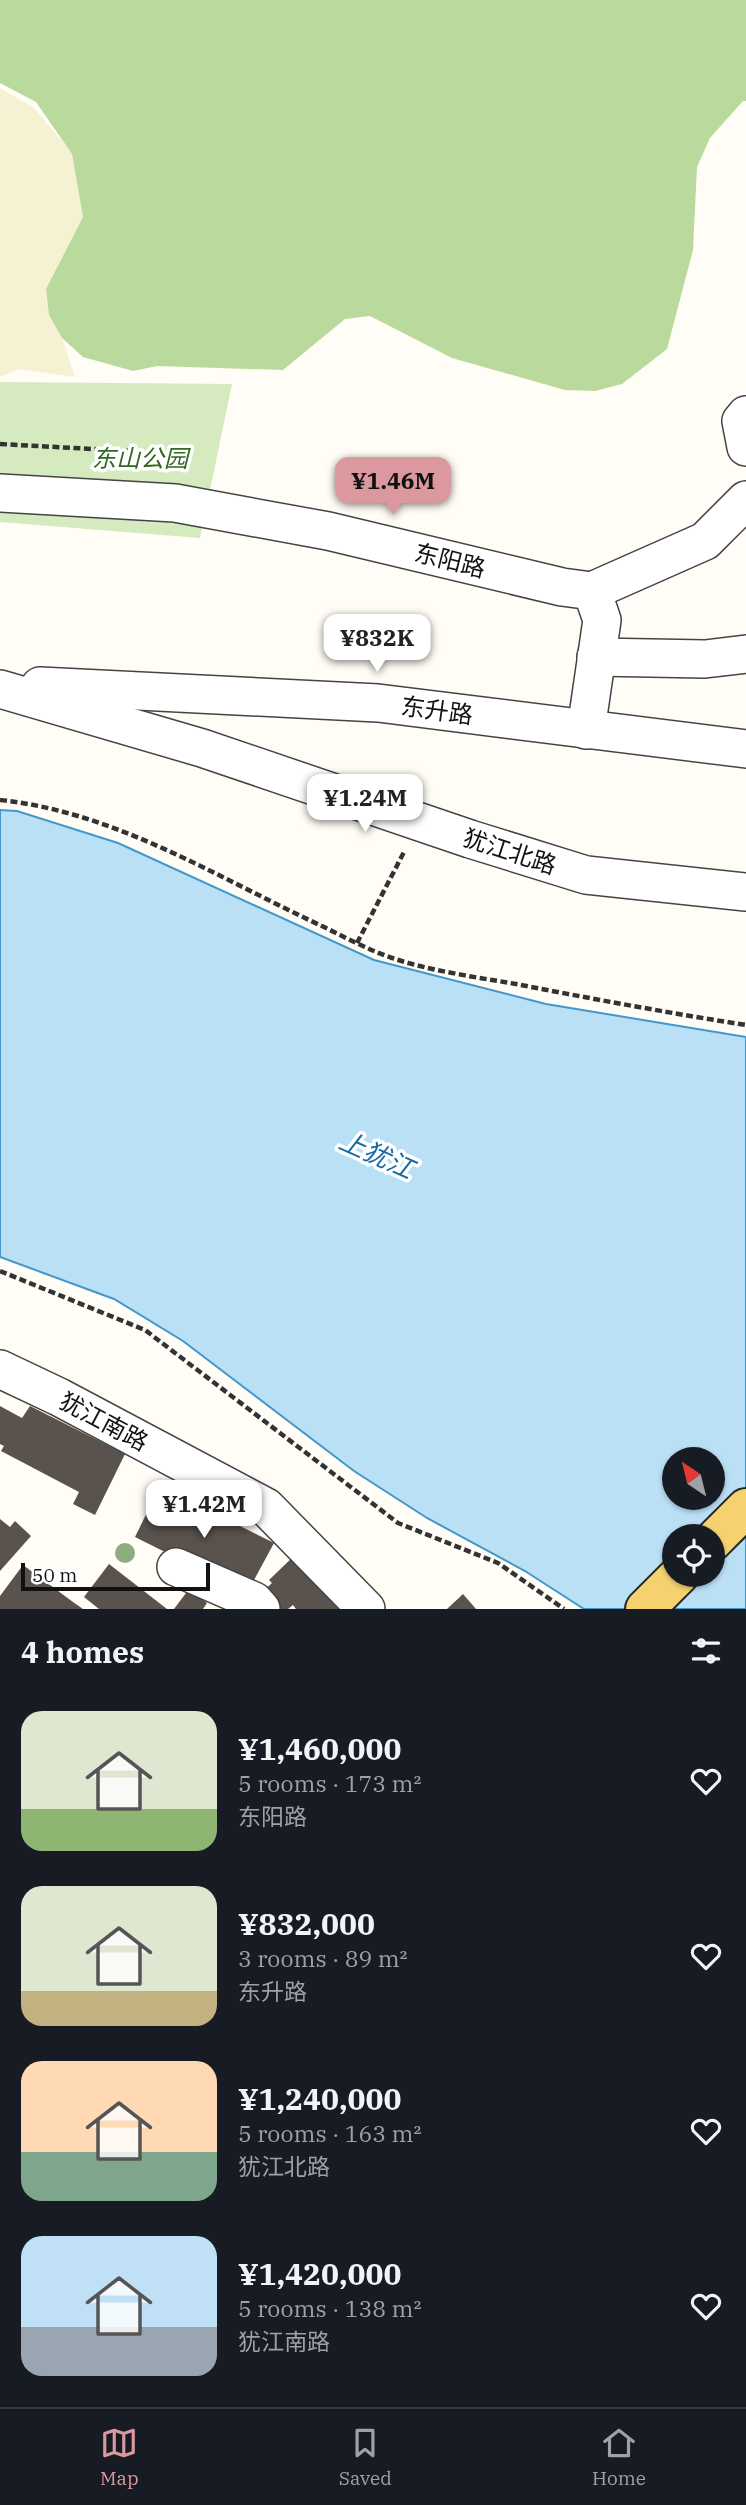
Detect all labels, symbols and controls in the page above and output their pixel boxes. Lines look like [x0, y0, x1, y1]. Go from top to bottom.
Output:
park label: 东山公园 [92, 442, 191, 474]
pin: ¥1.46M [336, 458, 450, 517]
text: ¥1.46M [351, 465, 435, 495]
street label: 东阳路 [411, 536, 489, 584]
pin: ¥832K [328, 614, 426, 674]
text: ¥832K [340, 622, 414, 652]
street label: 东升路 [399, 689, 475, 731]
pin: ¥1.24M [308, 774, 422, 834]
text: ¥1.24M [323, 782, 407, 812]
street label: 犹江北路 [459, 821, 561, 881]
water label: 上犹江 [334, 1123, 422, 1187]
street label: 犹江南路 [54, 1384, 154, 1458]
north arrow [662, 1447, 724, 1510]
map controls [662, 1447, 725, 1587]
pin: ¥1.42M [147, 1480, 261, 1540]
text: ¥1.42M [162, 1488, 246, 1518]
button: locate [662, 1524, 725, 1587]
scale bar [21, 1560, 210, 1592]
text: 50 m [32, 1563, 77, 1587]
text: 4 homes [21, 1632, 144, 1671]
icon: filters [687, 1632, 725, 1670]
text: ¥1,460,000 [238, 1729, 401, 1768]
icon: home [77, 1739, 161, 1823]
icon: heart [687, 1762, 725, 1800]
text: 5 rooms · 173 m² [238, 1768, 421, 1798]
text: 东阳路 [238, 1801, 307, 1831]
text: ¥832,000 [238, 1904, 375, 1943]
icon: home [77, 1914, 161, 1998]
icon: heart [687, 1937, 725, 1975]
text: 3 rooms · 89 m² [238, 1943, 408, 1973]
text: 东升路 [238, 1976, 307, 2006]
text: ¥1,240,000 [238, 2079, 401, 2118]
icon: home [77, 2089, 161, 2173]
icon: heart [687, 2112, 725, 2150]
text: 5 rooms · 163 m² [238, 2118, 421, 2148]
text: 犹江北路 [238, 2151, 330, 2181]
text: ¥1,420,000 [238, 2254, 401, 2293]
icon: home [77, 2264, 161, 2348]
icon: heart [687, 2287, 725, 2325]
text: 5 rooms · 138 m² [238, 2293, 421, 2323]
text: 犹江南路 [238, 2326, 330, 2356]
tab: Map [100, 2424, 139, 2490]
tab: Saved [339, 2424, 392, 2490]
tab: Home [592, 2424, 646, 2490]

